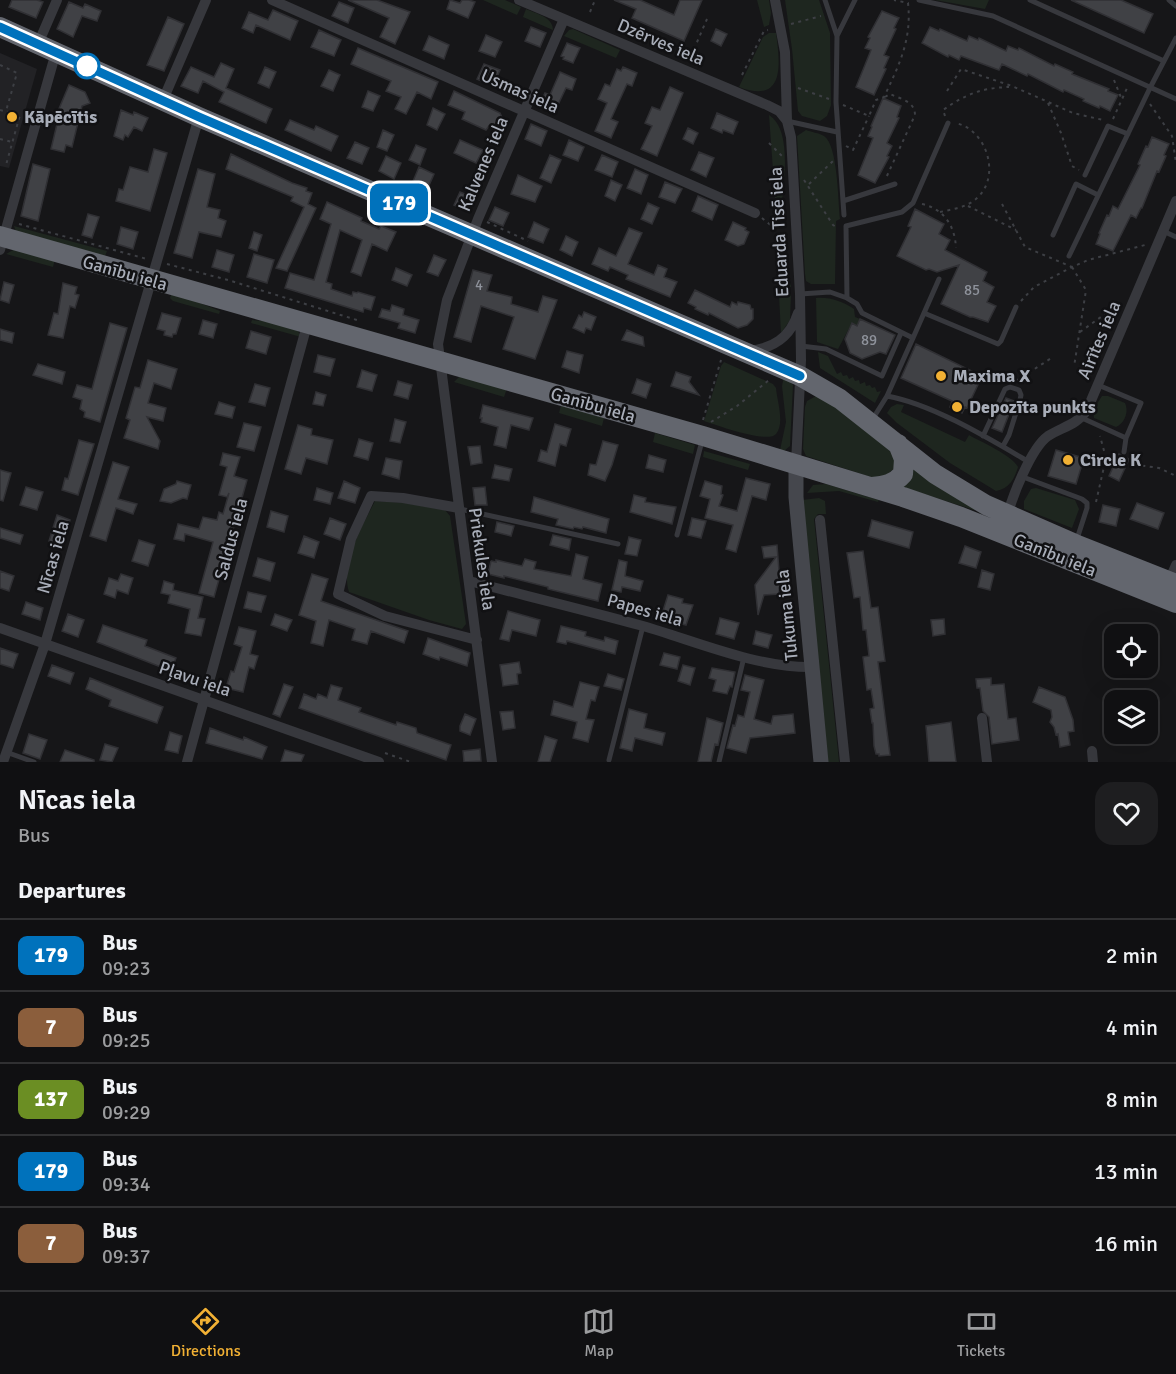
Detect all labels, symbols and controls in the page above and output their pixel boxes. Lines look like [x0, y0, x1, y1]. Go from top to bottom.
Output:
street label: Dzērves iela [614, 14, 708, 70]
unlabelled marker [74, 53, 100, 79]
street label: Usmas iela [478, 64, 562, 118]
place label: Kāpēcītis [24, 106, 97, 128]
marker: Kāpēcītis [5, 110, 19, 124]
street label: Kalvenes iela [453, 113, 513, 215]
street label: Eduarda Tisē iela [765, 166, 793, 298]
line badge: 179 [364, 184, 434, 222]
text: 179 [382, 190, 416, 216]
street label: Ganību iela [80, 250, 170, 296]
house number: 4 [475, 276, 483, 294]
house number: 85 [964, 281, 980, 299]
street label: Airītes iela [1073, 298, 1125, 382]
house number: 89 [861, 331, 877, 349]
place label: Maxima X [953, 365, 1030, 387]
marker: Maxima X [934, 369, 948, 383]
street label: Ganību iela [548, 382, 638, 428]
place label: Depozīta punkts [969, 396, 1096, 418]
marker: Depozīta punkts [950, 400, 964, 414]
place label: Circle K [1080, 449, 1142, 471]
marker: Circle K [1061, 453, 1075, 467]
street label: Saldus iela [210, 496, 252, 582]
street label: Priekules iela [464, 506, 500, 612]
street label: Nīcas iela [32, 518, 74, 596]
street label: Ganību iela [1010, 528, 1100, 582]
street label: Tukuma iela [771, 568, 803, 662]
street label: Papes iela [605, 589, 685, 631]
map controls [1104, 624, 1158, 744]
button: locate [1104, 624, 1158, 678]
street label: Pļavu iela [156, 656, 234, 702]
button: layers [1104, 690, 1158, 744]
button: heart [1095, 782, 1158, 845]
text: Nīcas iela [18, 783, 136, 817]
text: Bus [18, 823, 50, 848]
text: Departures [18, 877, 126, 904]
text: Bus [102, 929, 137, 956]
text: 179 [34, 942, 68, 968]
text: 2 min [1106, 942, 1158, 969]
text: 09:23 [102, 956, 151, 981]
text: Bus [102, 1001, 137, 1028]
text: 7 [45, 1014, 57, 1040]
text: 4 min [1106, 1014, 1158, 1041]
text: 09:25 [102, 1028, 151, 1053]
text: Bus [102, 1073, 137, 1100]
text: 137 [34, 1086, 68, 1112]
text: 8 min [1106, 1086, 1158, 1113]
text: 09:29 [102, 1100, 151, 1125]
text: Bus [102, 1145, 137, 1172]
text: 179 [34, 1158, 68, 1184]
text: 13 min [1094, 1158, 1158, 1185]
text: 09:34 [102, 1172, 151, 1197]
text: Bus [102, 1217, 137, 1244]
text: 7 [45, 1230, 57, 1256]
text: 16 min [1094, 1230, 1158, 1257]
text: 09:37 [102, 1244, 151, 1269]
tab: Directions [171, 1305, 241, 1361]
tab: Map [582, 1305, 615, 1361]
tab: Tickets [957, 1305, 1005, 1361]

